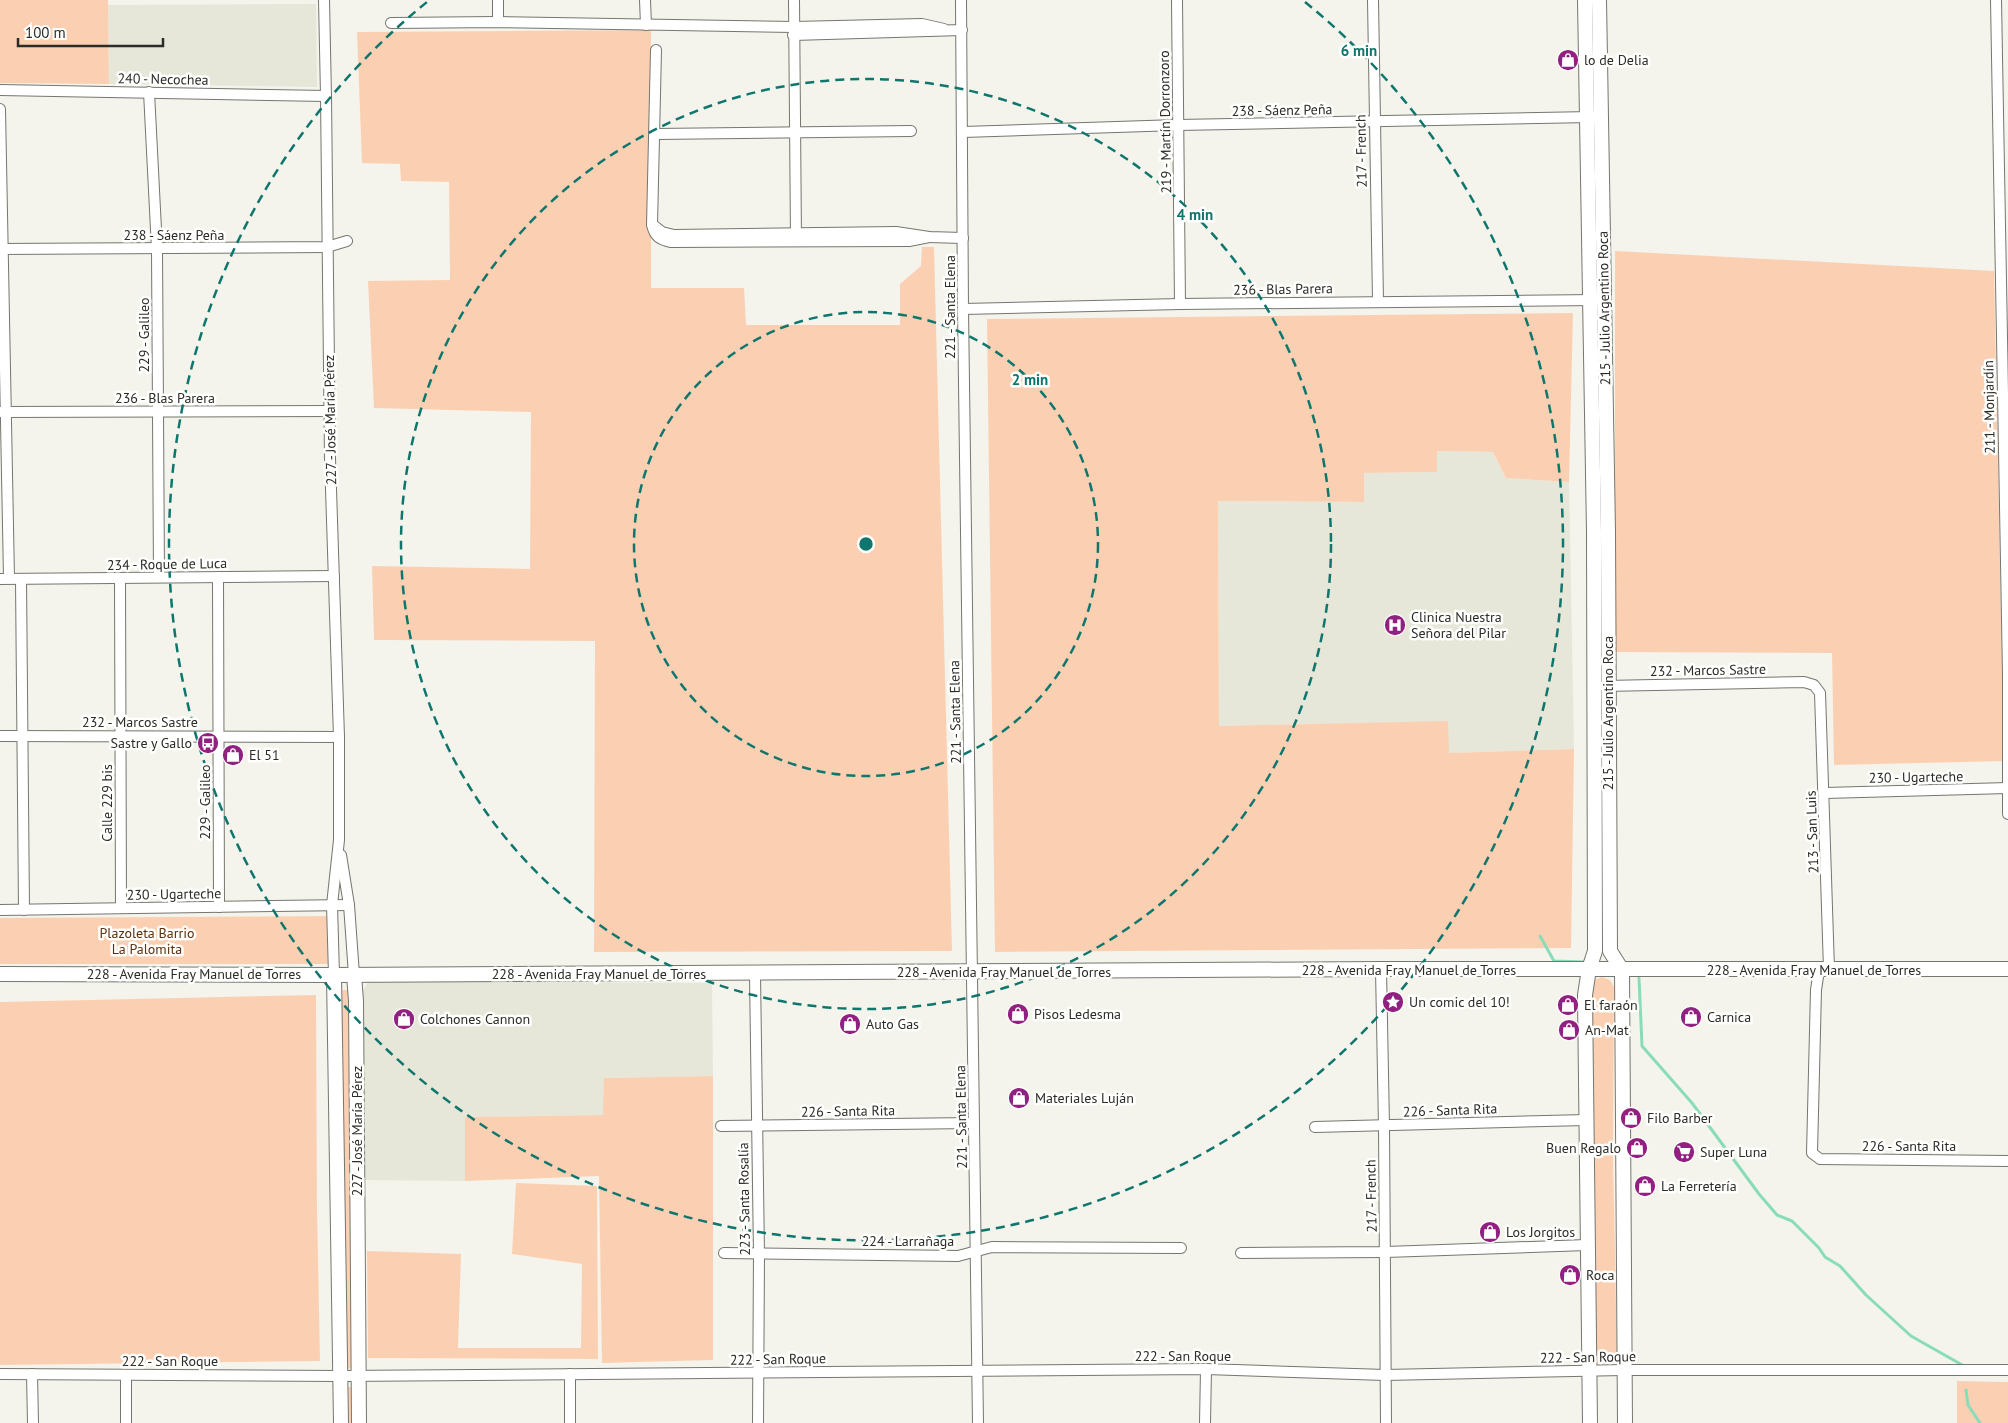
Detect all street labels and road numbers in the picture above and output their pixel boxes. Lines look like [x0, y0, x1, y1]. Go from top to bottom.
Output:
street label: 219 - Martín Dorronzoro [1155, 50, 1175, 194]
street label: 240 - Necochea [117, 69, 209, 89]
street label: 238 - Sáenz Peña [1231, 100, 1333, 120]
street label: 217 - French [1351, 114, 1371, 188]
street label: 238 - Sáenz Peña [124, 226, 225, 244]
street label: 215 - Julio Argentino Roca [1594, 231, 1614, 385]
street label: 221 - Santa Elena [941, 255, 959, 359]
street label: 236 - Blas Parera [1233, 279, 1333, 299]
street label: 229 - Galileo [135, 297, 153, 373]
street label: 227 - José María Pérez [320, 355, 340, 485]
street label: 211 - Monjardín [1979, 360, 1999, 454]
street label: 236 - Blas Parera [115, 389, 215, 407]
street label: 234 - Roque de Luca [107, 554, 227, 574]
street label: 215 - Julio Argentino Roca [1599, 636, 1617, 790]
street label: 221 - Santa Elena [945, 660, 965, 764]
street label: 232 - Marcos Sastre [1650, 660, 1766, 680]
street label: 232 - Marcos Sastre [82, 713, 198, 731]
street label: Calle 229 bis [98, 764, 116, 842]
street label: 229 - Galileo [196, 764, 214, 840]
street label: 230 - Ugarteche [1869, 767, 1963, 787]
street label: 213 - San Luis [1802, 790, 1822, 874]
street label: 230 - Ugarteche [127, 884, 221, 904]
street label: 228 - Avenida Fray Manuel de Torres [1302, 961, 1516, 979]
street label: 228 - Avenida Fray Manuel de Torres [1707, 961, 1921, 979]
street label: 228 - Avenida Fray Manuel de Torres [897, 963, 1111, 981]
street label: 228 - Avenida Fray Manuel de Torres [87, 965, 301, 983]
street label: 228 - Avenida Fray Manuel de Torres [492, 965, 706, 983]
street label: 221 - Santa Elena [951, 1065, 971, 1169]
street label: 227 - José María Pérez [348, 1066, 366, 1196]
street label: 226 - Santa Rita [1403, 1099, 1498, 1121]
street label: 226 - Santa Rita [801, 1101, 895, 1121]
street label: 226 - Santa Rita [1862, 1137, 1956, 1155]
street label: 223 - Santa Rosalía [734, 1142, 754, 1256]
street label: 217 - French [1361, 1159, 1381, 1233]
street label: 224 - Larrañaga [862, 1232, 954, 1250]
street label: 222 - San Roque [1135, 1347, 1231, 1365]
street label: 222 - San Roque [1540, 1347, 1636, 1367]
street label: 222 - San Roque [730, 1349, 826, 1369]
street label: 222 - San Roque [122, 1352, 218, 1370]

